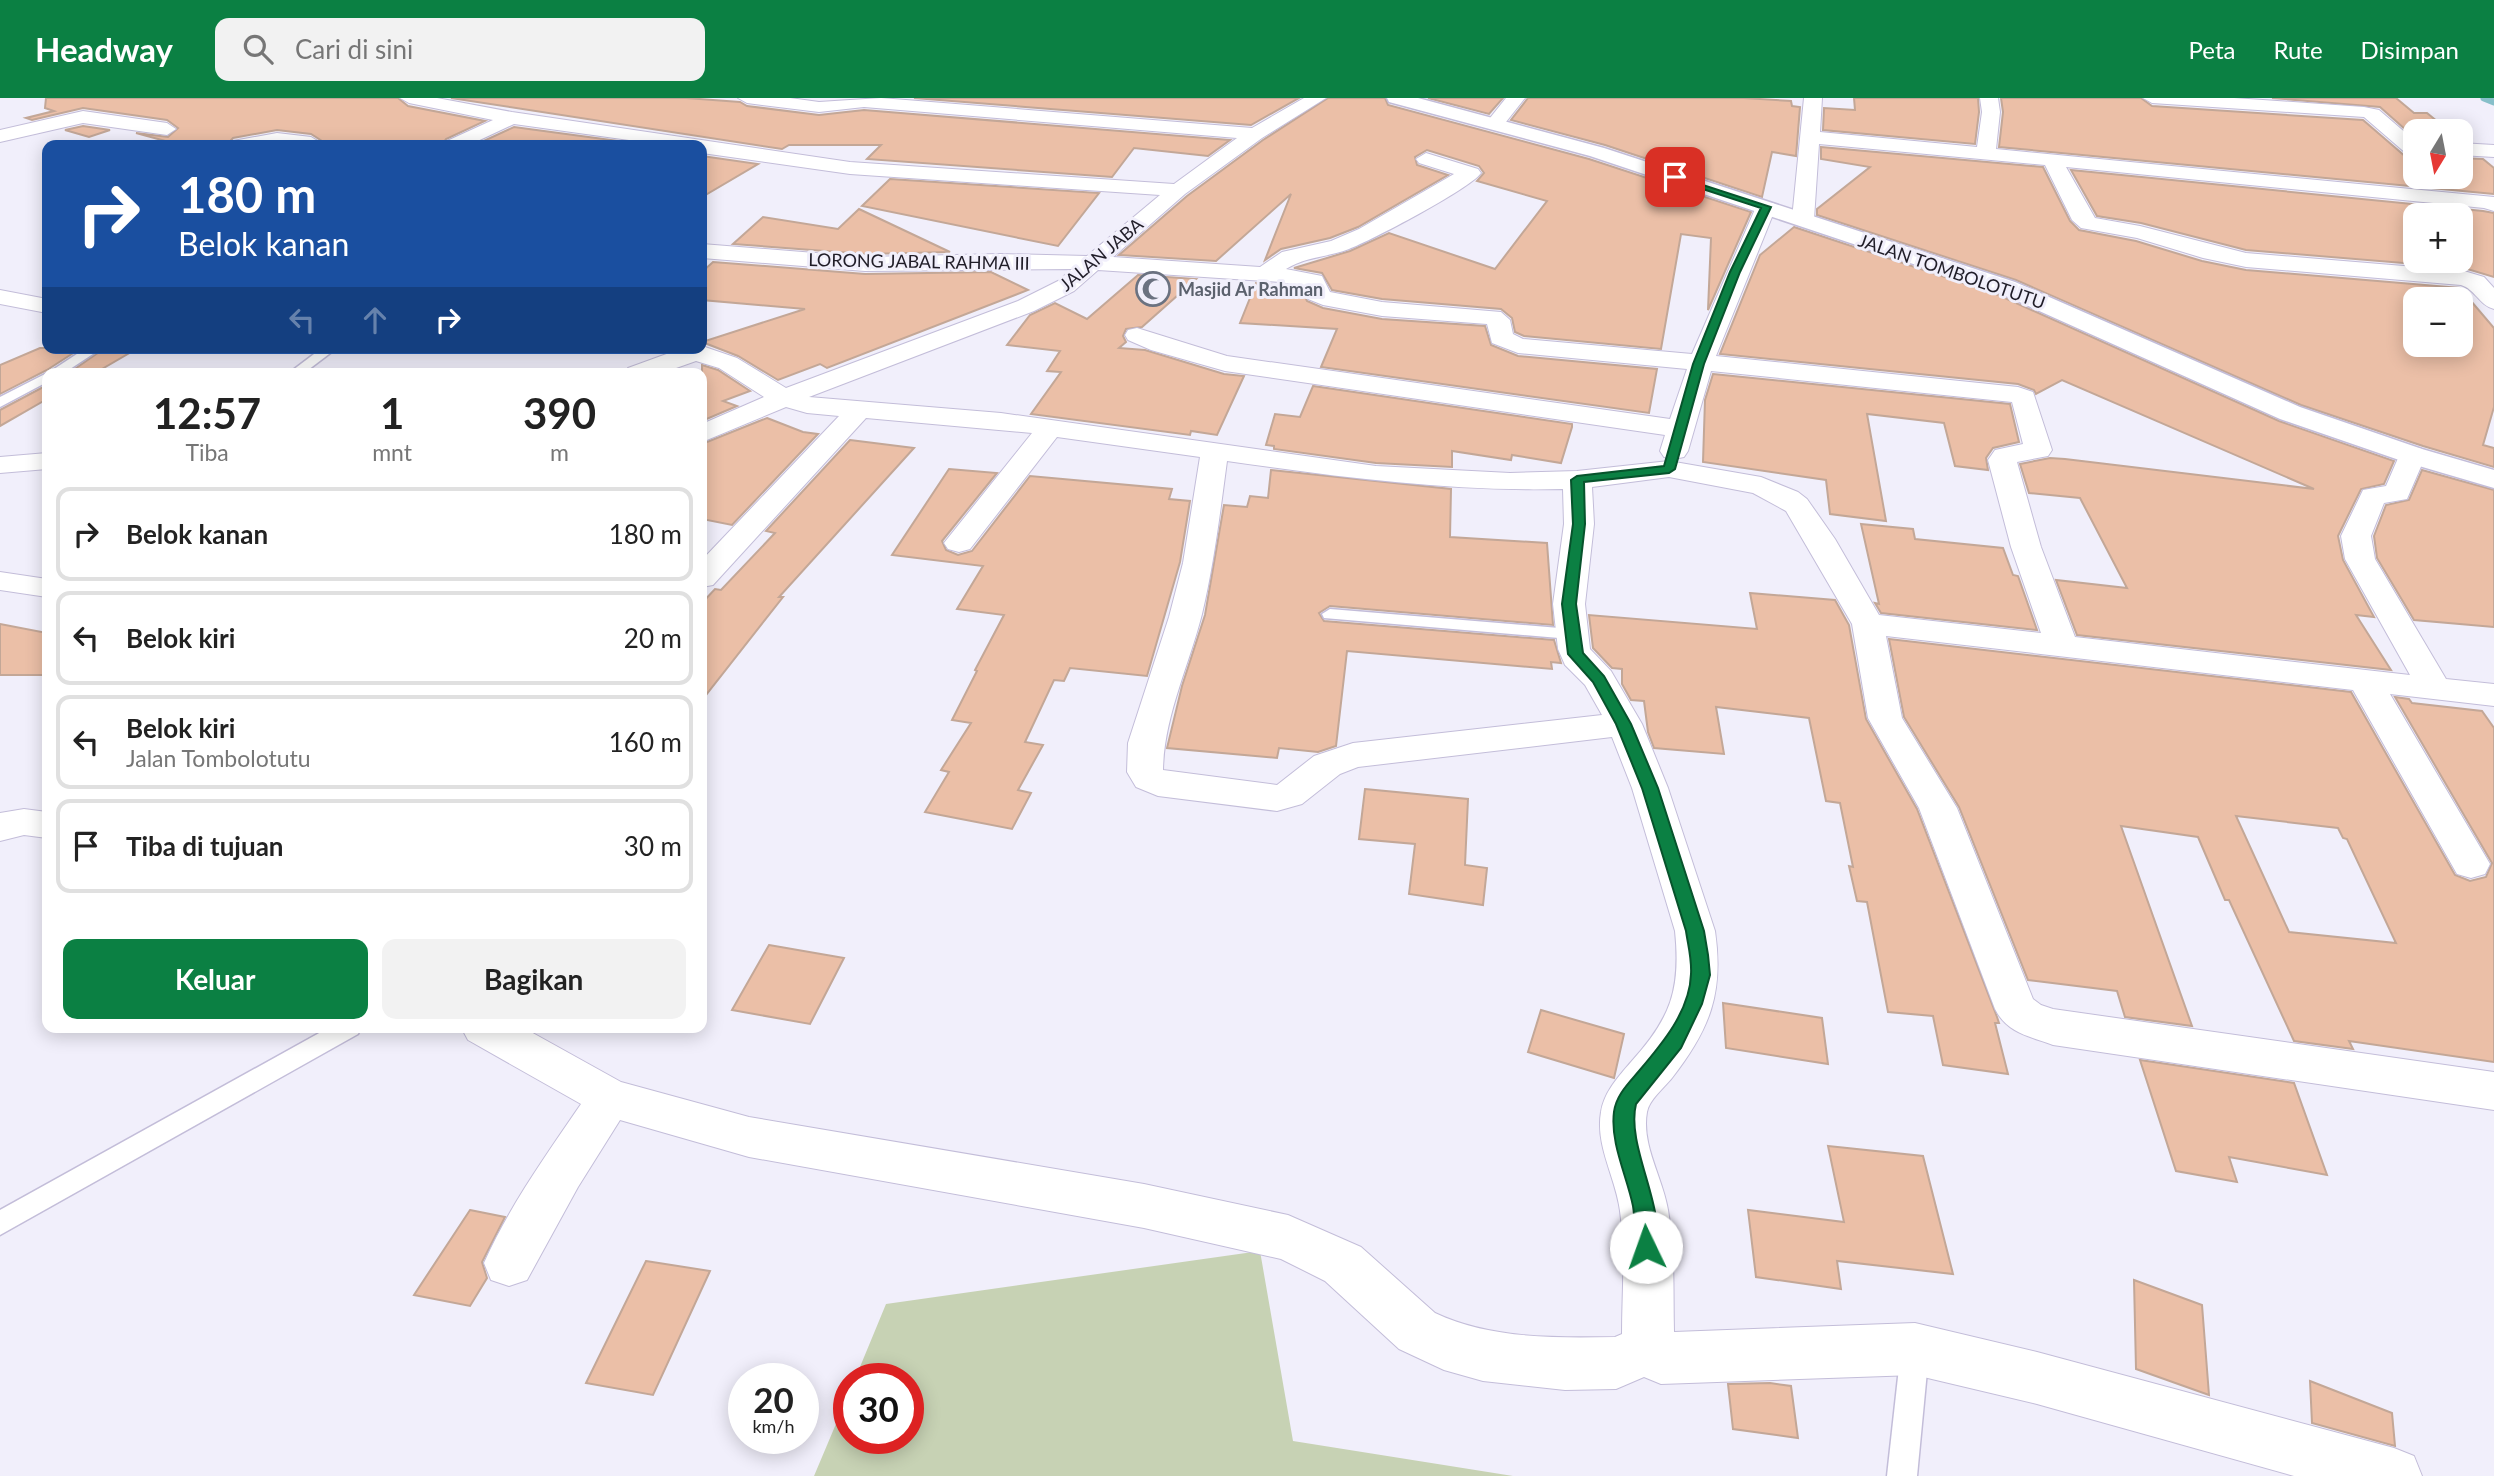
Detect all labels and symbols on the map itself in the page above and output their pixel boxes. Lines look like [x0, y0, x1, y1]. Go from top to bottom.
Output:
north arrow [2403, 119, 2473, 189]
pin [1645, 147, 1705, 207]
street label: JALAN JABA [1055, 212, 1148, 295]
street label: JALAN TOMBOLOTUTU [1856, 229, 2048, 313]
street label: LORONG JABAL RAHMA III [808, 248, 1030, 274]
mosque icon: Masjid Ar Rahman [1134, 270, 1172, 308]
place label: Masjid Ar Rahman [1178, 278, 1323, 300]
position arrow [1609, 1210, 1683, 1284]
speed limit sign: 30 [833, 1363, 924, 1454]

